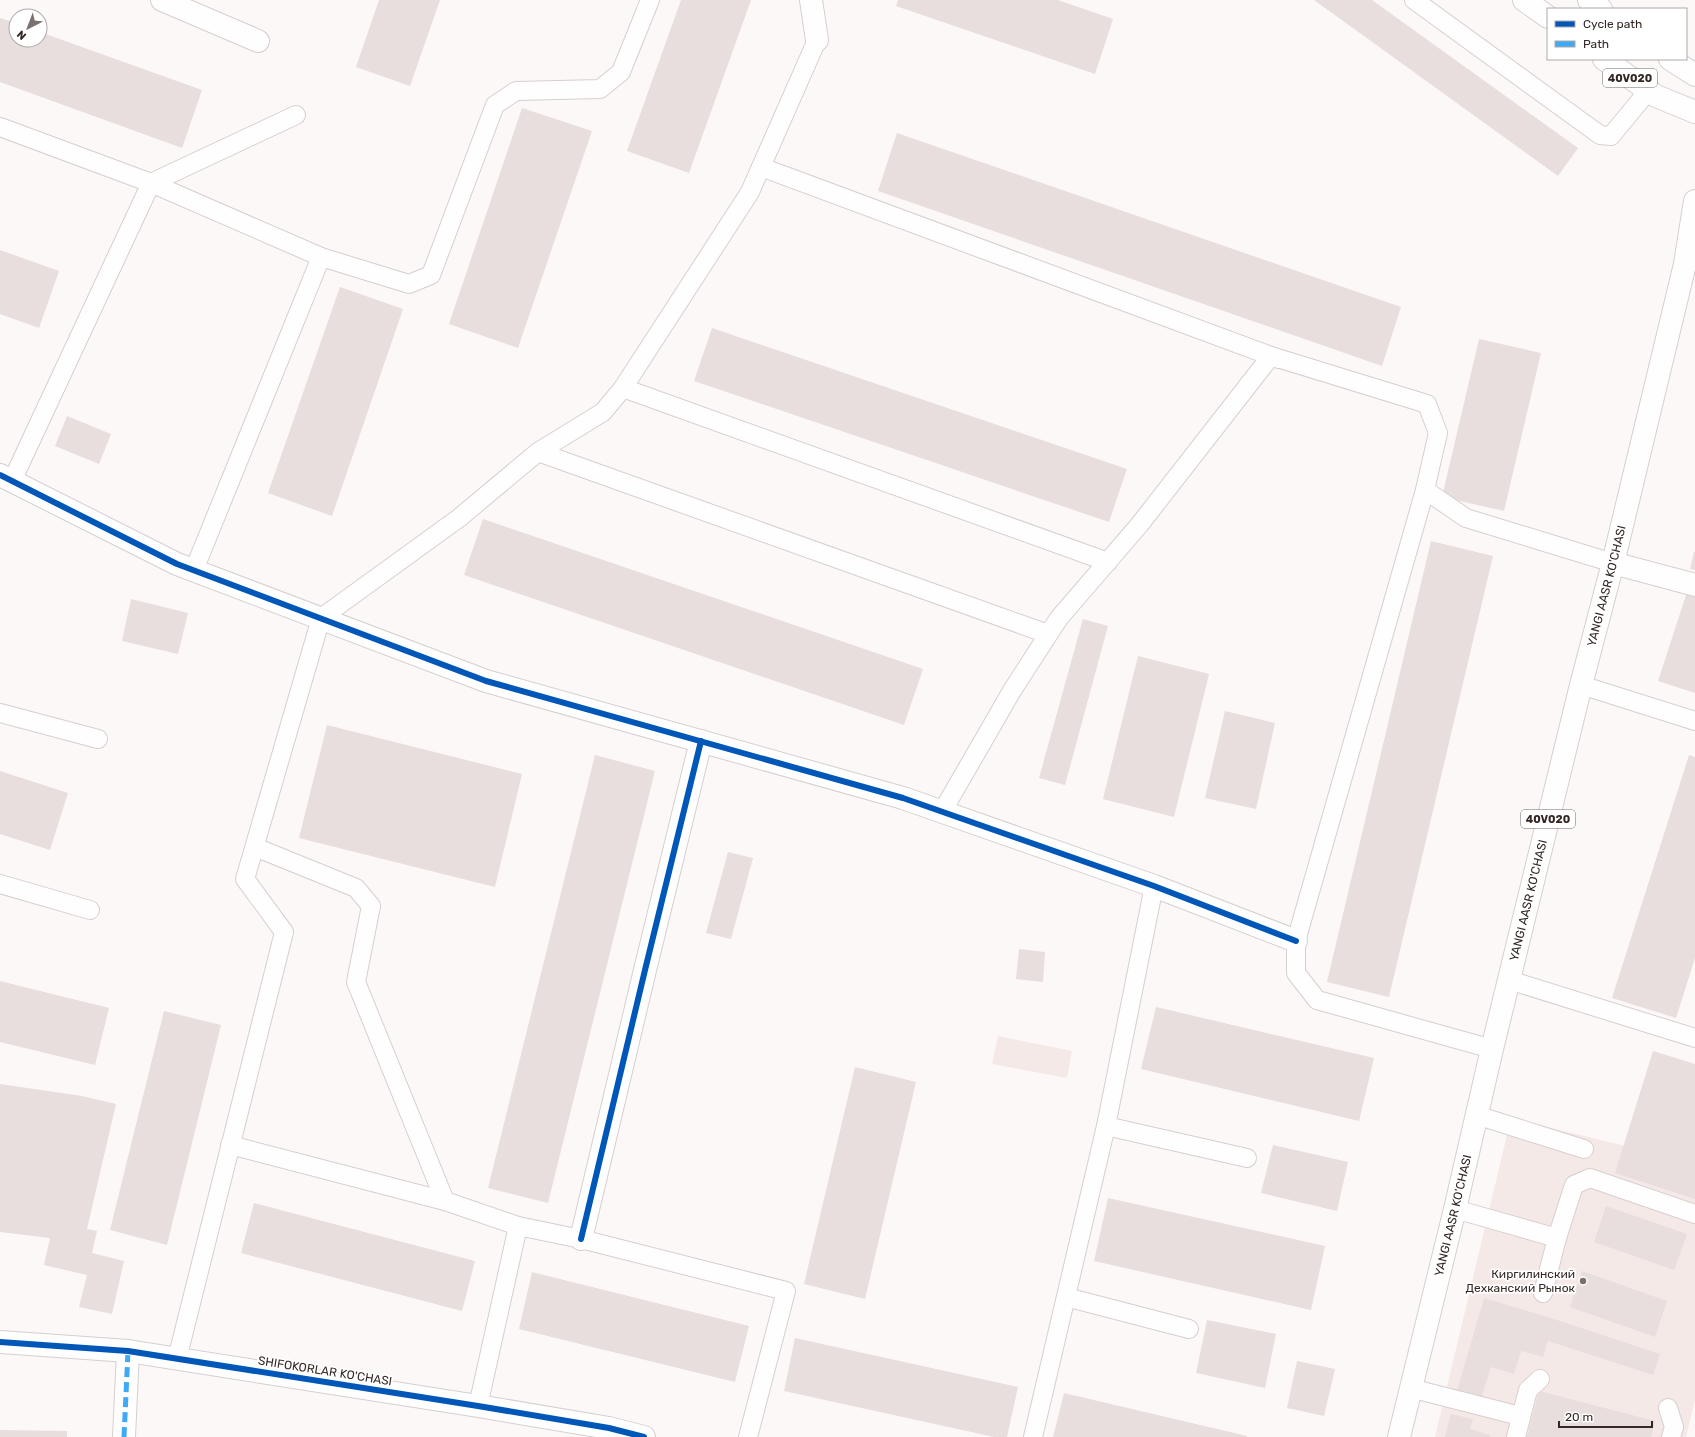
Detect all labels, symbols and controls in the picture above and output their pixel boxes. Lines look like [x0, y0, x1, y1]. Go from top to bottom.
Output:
north arrow [8, 8, 48, 48]
legend [1547, 8, 1687, 60]
text: Cycle path [1583, 17, 1642, 31]
text: N [14, 28, 29, 43]
text: Path [1583, 37, 1609, 51]
road number: 40V020 [1603, 69, 1657, 87]
street label: YANGI AASR KO'CHASI [1584, 524, 1629, 648]
road number: 40V020 [1521, 810, 1575, 828]
street label: YANGI AASR KO'CHASI [1507, 838, 1550, 962]
street label: YANGI AASR KO'CHASI [1432, 1153, 1474, 1278]
place label: Киргилинский Дехканский Рынок [1466, 1267, 1576, 1295]
marker: Киргилинский Дехканский Рынок [1578, 1276, 1588, 1286]
street label: SHIFOKORLAR KO'CHASI [257, 1353, 393, 1389]
scale bar [1559, 1403, 1652, 1429]
text: 20 m [1565, 1410, 1593, 1424]

